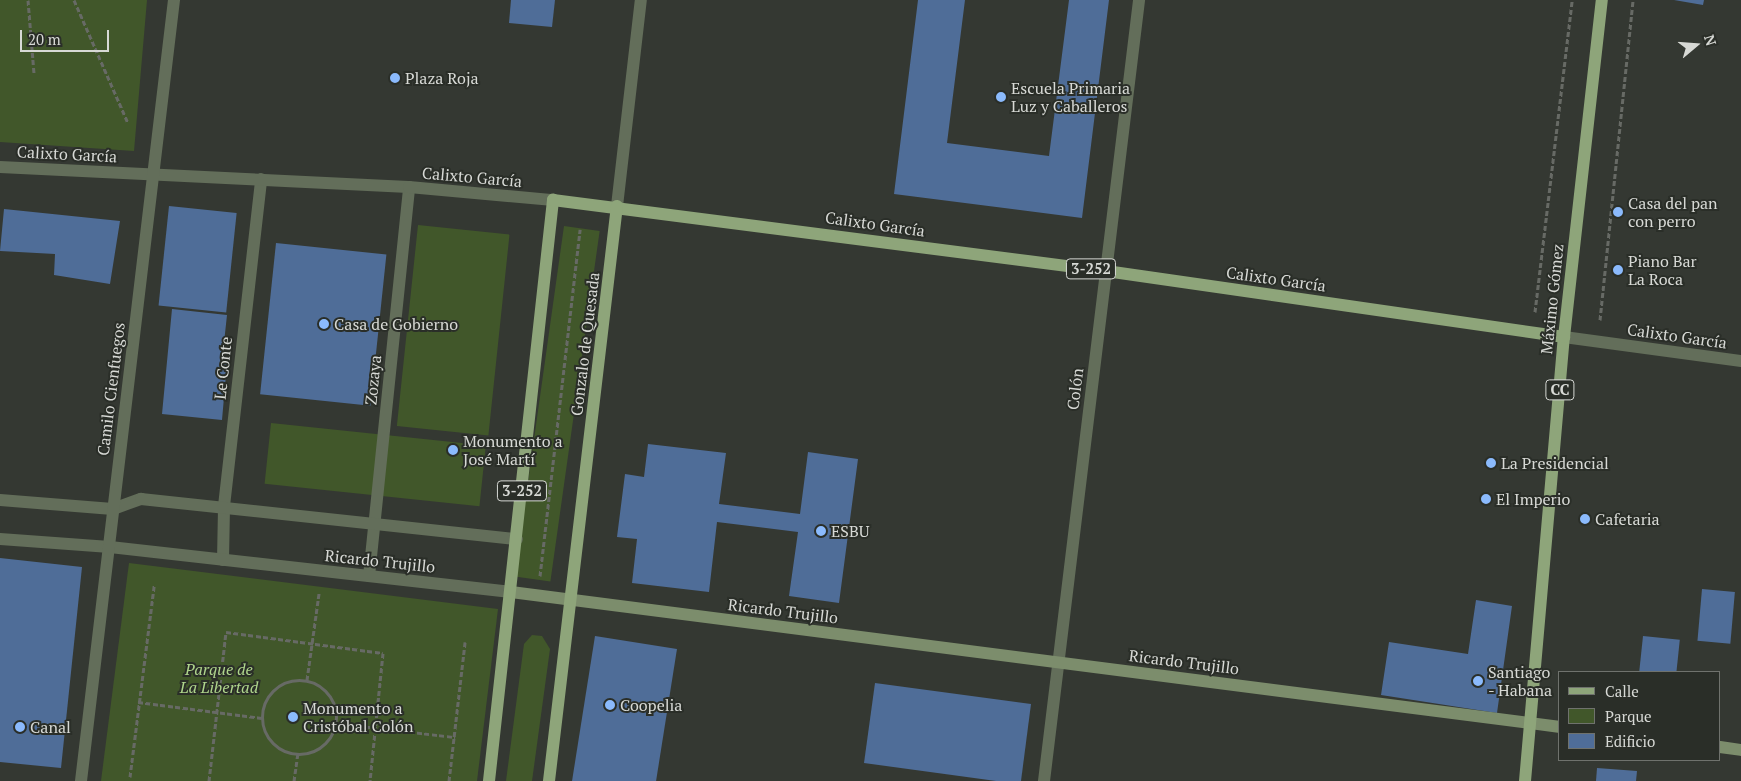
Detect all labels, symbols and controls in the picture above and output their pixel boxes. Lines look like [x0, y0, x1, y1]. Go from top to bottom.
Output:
scale bar [22, 20, 111, 52]
north arrow [1671, 20, 1721, 70]
text: 20 m [28, 29, 61, 49]
text: N [1700, 32, 1721, 48]
place label: Plaza Roja [405, 68, 479, 88]
marker: Plaza Roja [389, 72, 401, 84]
place label: Escuela Primaria Luz y Caballeros [1011, 78, 1130, 116]
marker: Escuela Primaria Luz y Caballeros [995, 91, 1007, 103]
street label: Calixto García [16, 142, 118, 166]
street label: Calixto García [421, 163, 523, 191]
place label: Casa del pan con perro [1628, 193, 1718, 231]
marker: Casa del pan con perro [1612, 206, 1624, 218]
street label: Calixto García [824, 207, 926, 241]
street label: Máximo Gómez [1537, 243, 1567, 355]
place label: Piano Bar La Roca [1628, 251, 1697, 289]
road number: 3-252 [1065, 256, 1117, 282]
street label: Calixto García [1225, 262, 1327, 296]
marker: Piano Bar La Roca [1612, 264, 1624, 276]
street label: Gonzalo de Quesada [567, 271, 603, 417]
place label: Casa de Gobierno [334, 314, 458, 334]
marker: Casa de Gobierno [318, 318, 330, 330]
street label: Calixto García [1626, 319, 1728, 353]
street label: Camilo Cienfuegos [93, 321, 129, 457]
street label: Le Conte [210, 336, 236, 400]
street label: Zozaya [361, 354, 385, 406]
street label: Colón [1063, 367, 1087, 411]
road number: CC [1545, 378, 1575, 402]
place label: Monumento a José Martí [463, 431, 563, 469]
marker: Monumento a José Martí [447, 444, 459, 456]
place label: La Presidencial [1501, 453, 1609, 473]
marker: La Presidencial [1485, 457, 1497, 469]
road number: 3-252 [496, 478, 548, 504]
place label: El Imperio [1496, 489, 1570, 509]
marker: El Imperio [1480, 493, 1492, 505]
place label: Cafetaria [1595, 509, 1660, 529]
marker: Cafetaria [1579, 513, 1591, 525]
place label: ESBU [831, 521, 869, 541]
marker: ESBU [815, 525, 827, 537]
street label: Ricardo Trujillo [324, 546, 436, 576]
street label: Ricardo Trujillo [727, 595, 839, 627]
street label: Ricardo Trujillo [1128, 646, 1240, 678]
park label: Parque de La Libertad [180, 659, 258, 697]
place label: Santiago - Habana [1488, 662, 1553, 700]
legend [1558, 671, 1721, 761]
marker: Santiago - Habana [1472, 675, 1484, 687]
text: Calle [1605, 681, 1639, 701]
place label: Coopelia [620, 695, 682, 715]
place label: Monumento a Cristóbal Colón [303, 698, 413, 736]
marker: Coopelia [604, 699, 616, 711]
text: Parque [1605, 706, 1652, 726]
marker: Monumento a Cristóbal Colón [287, 711, 299, 723]
place label: Canal [30, 717, 71, 737]
marker: Canal [14, 721, 26, 733]
text: Edificio [1605, 731, 1655, 751]

